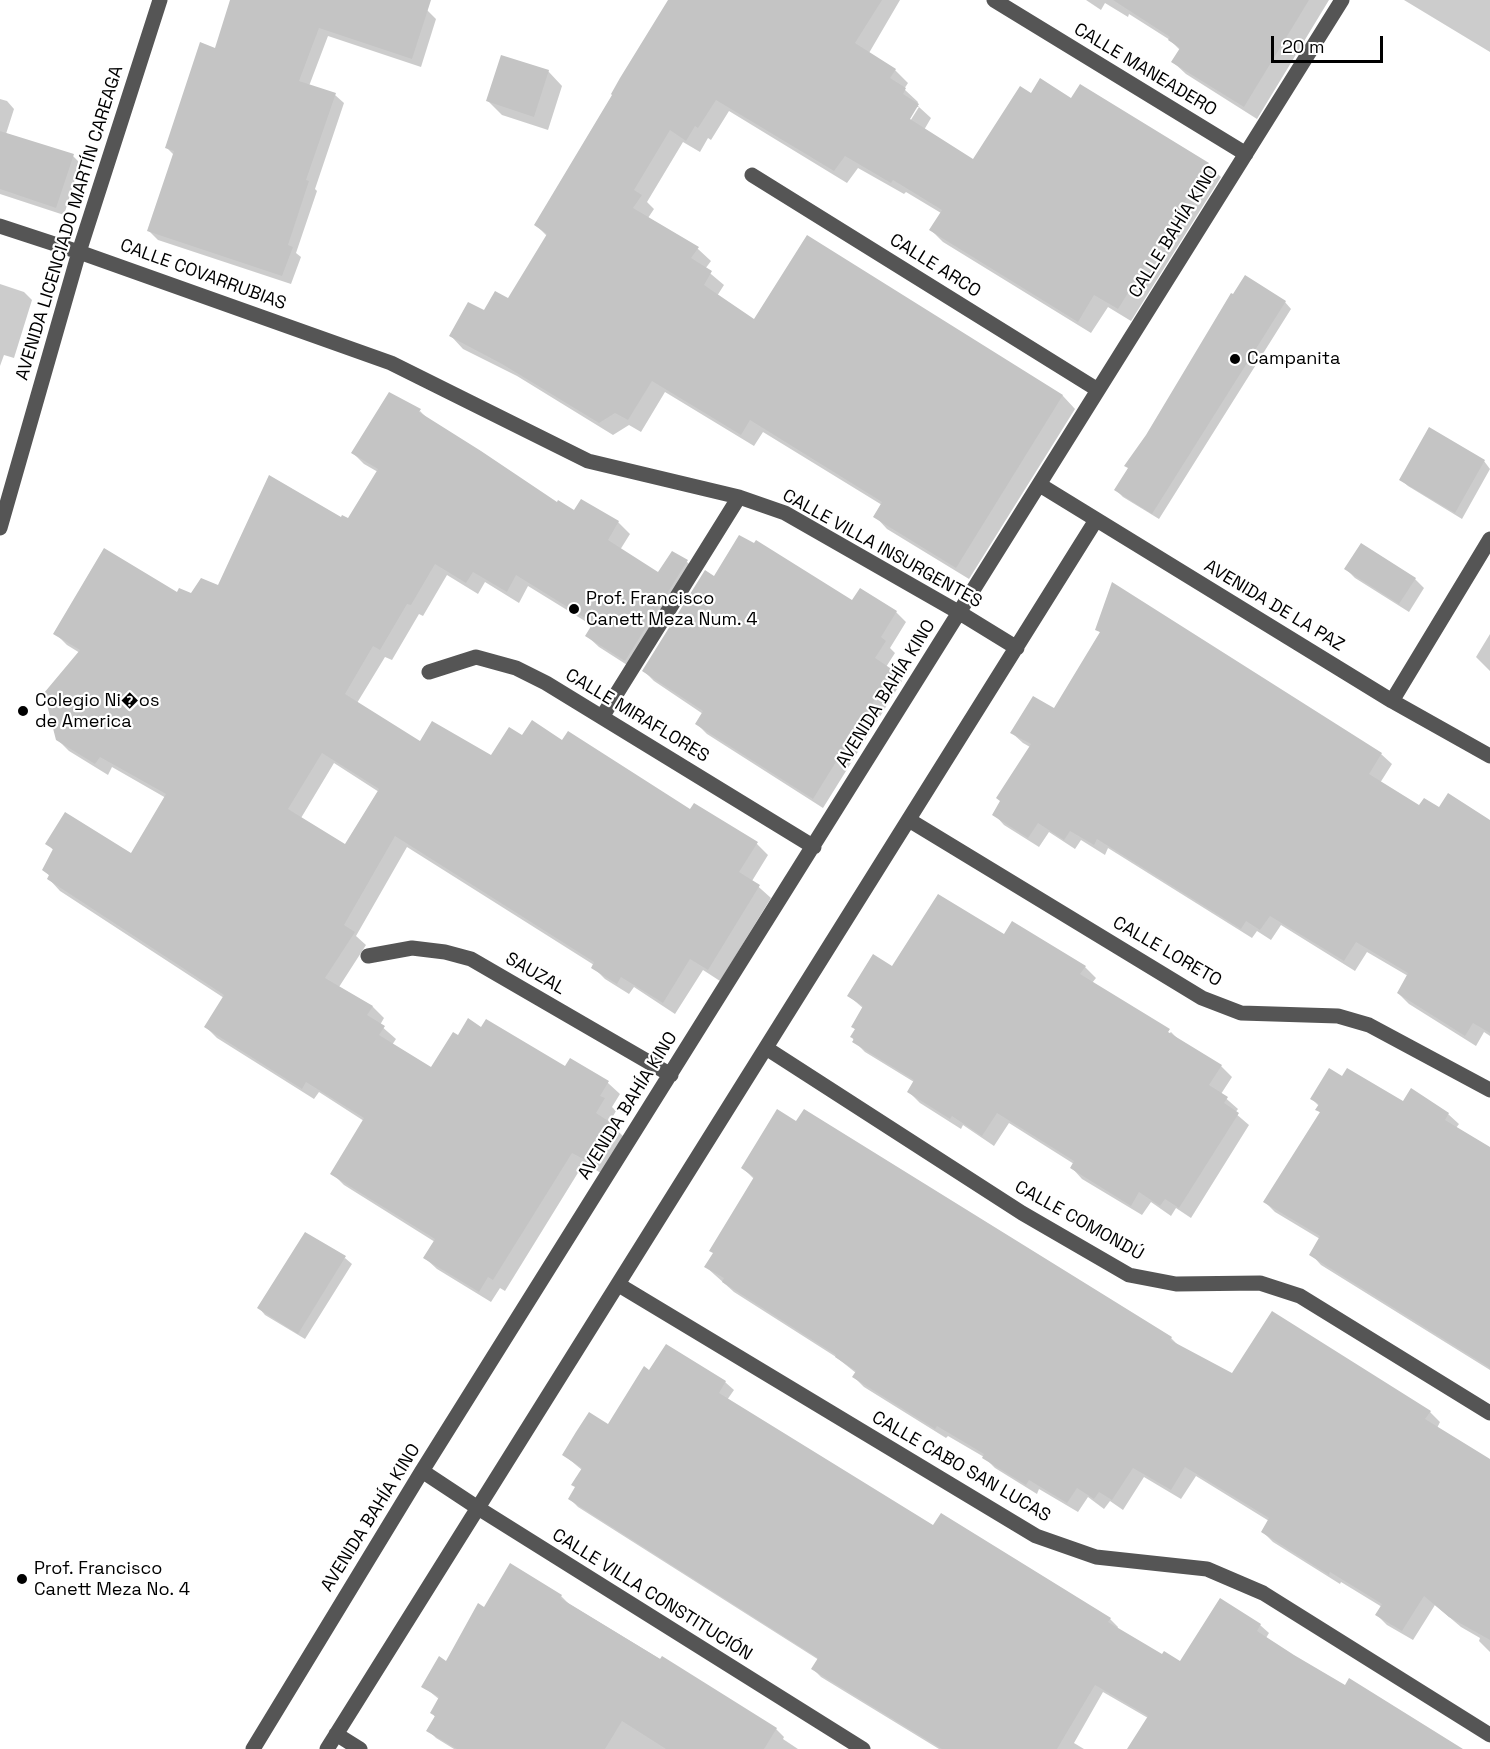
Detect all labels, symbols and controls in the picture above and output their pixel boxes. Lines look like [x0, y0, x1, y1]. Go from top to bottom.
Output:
street label: CALLE MANEADERO [1070, 19, 1220, 121]
scale bar [1274, 24, 1386, 62]
text: 20 m [1282, 35, 1325, 58]
street label: AVENIDA LICENCIADO MARTÍN CAREAGA [12, 63, 128, 383]
street label: CALLE BAHÍA KINO [1125, 162, 1223, 302]
street label: CALLE ARCO [885, 229, 985, 303]
street label: CALLE COVARRUBIAS [117, 235, 289, 315]
place label: Campanita [1247, 348, 1340, 370]
marker: Campanita [1228, 352, 1242, 366]
street label: CALLE VILLA INSURGENTES [778, 485, 986, 613]
street label: AVENIDA DE LA PAZ [1200, 556, 1348, 656]
place label: Prof. Francisco Canett Meza Num. 4 [586, 588, 757, 630]
marker: Prof. Francisco Canett Meza Num. 4 [567, 602, 581, 616]
street label: AVENIDA BAHÍA KINO [832, 616, 940, 772]
street label: CALLE MIRAFLORES [561, 665, 713, 767]
place label: Colegio Ni�os de America [35, 690, 159, 732]
marker: Colegio Ni�os de America [16, 704, 30, 718]
street label: CALLE LORETO [1109, 912, 1225, 992]
street label: SAUZAL [501, 948, 569, 1000]
street label: AVENIDA BAHÍA KINO [574, 1028, 682, 1184]
street label: CALLE COMONDÚ [1011, 1177, 1147, 1265]
street label: CALLE CABO SAN LUCAS [868, 1407, 1054, 1527]
street label: AVENIDA BAHÍA KINO [317, 1440, 425, 1596]
street label: CALLE VILLA CONSTITUCIÓN [548, 1524, 756, 1666]
place label: Prof. Francisco Canett Meza No. 4 [34, 1558, 190, 1600]
marker: Prof. Francisco Canett Meza No. 4 [15, 1572, 29, 1586]

